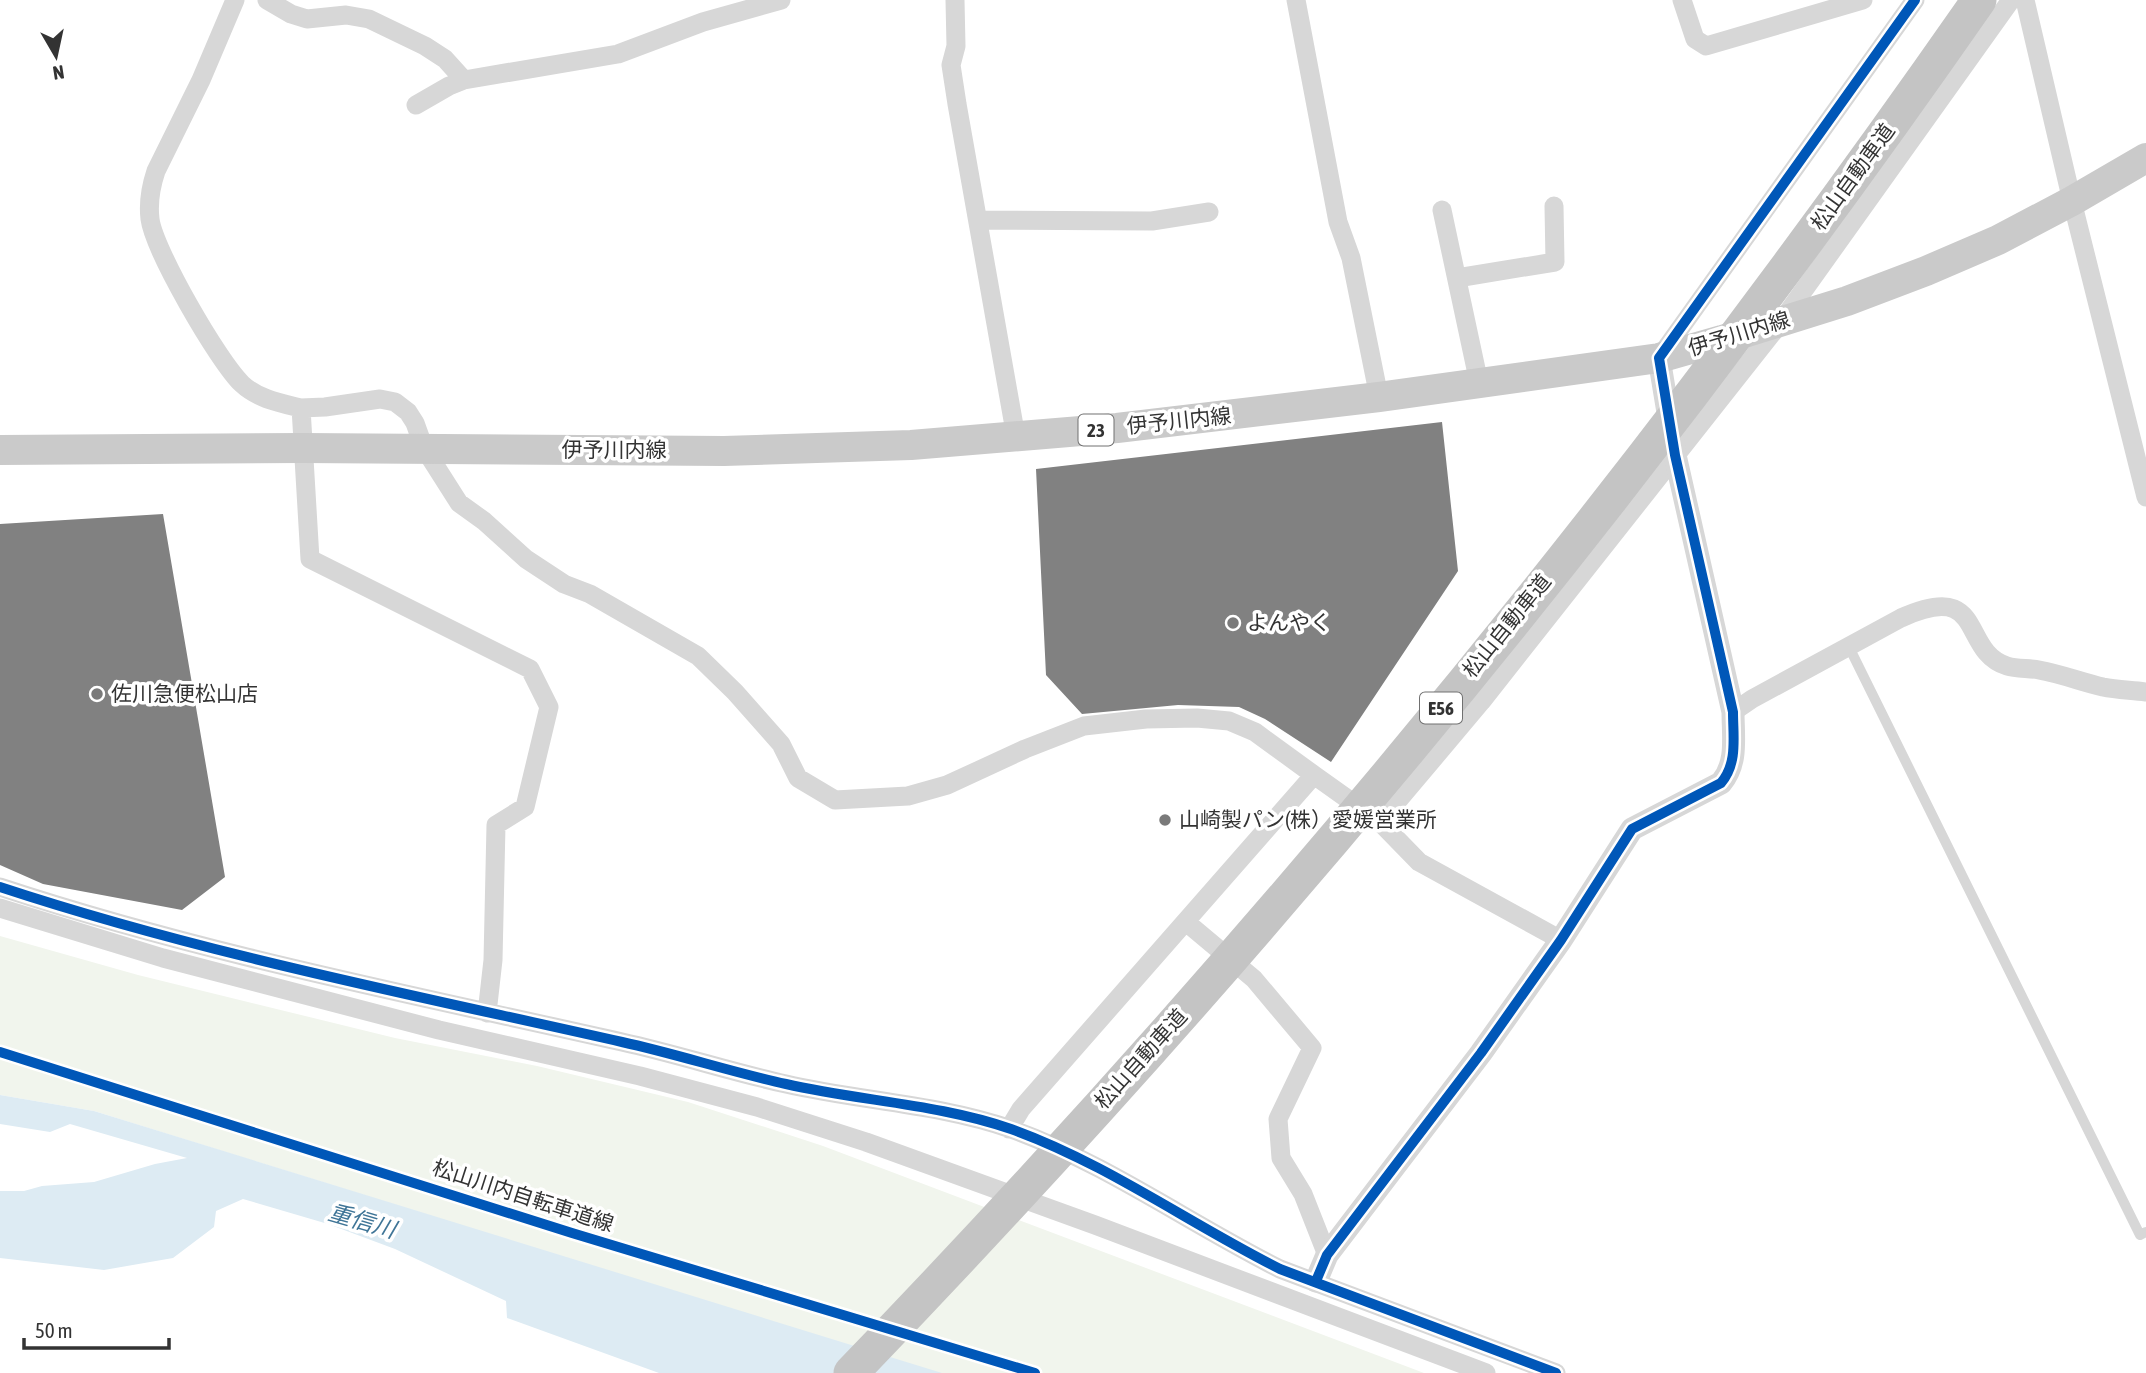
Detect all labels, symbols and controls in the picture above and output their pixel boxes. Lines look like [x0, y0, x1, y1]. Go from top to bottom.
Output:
north arrow [21, 21, 91, 91]
text: N [51, 61, 66, 85]
street label: 松山自動車道 [1805, 118, 1899, 234]
street label: 伊予川内線 [1685, 306, 1792, 360]
street label: 伊予川内線 [1125, 403, 1232, 437]
road number: 23 [1078, 414, 1114, 446]
street label: 伊予川内線 [562, 437, 667, 461]
street label: 松山自動車道 [1457, 569, 1555, 682]
place label: よんやく [1247, 610, 1331, 634]
marker: よんやく [1225, 615, 1241, 631]
place label: 佐川急便松山店 [111, 681, 258, 705]
marker: 佐川急便松山店 [89, 686, 105, 702]
road number: E56 [1420, 692, 1462, 723]
place label: 山崎製パン(株）愛媛営業所 [1179, 807, 1437, 831]
marker: 山崎製パン(株）愛媛営業所 [1157, 812, 1173, 828]
street label: 松山自動車道 [1089, 1003, 1191, 1113]
street label: 松山川内自転車道線 [430, 1154, 617, 1236]
water label: 重信川 [325, 1199, 402, 1244]
scale bar [24, 1306, 170, 1350]
text: 50 m [35, 1318, 73, 1342]

